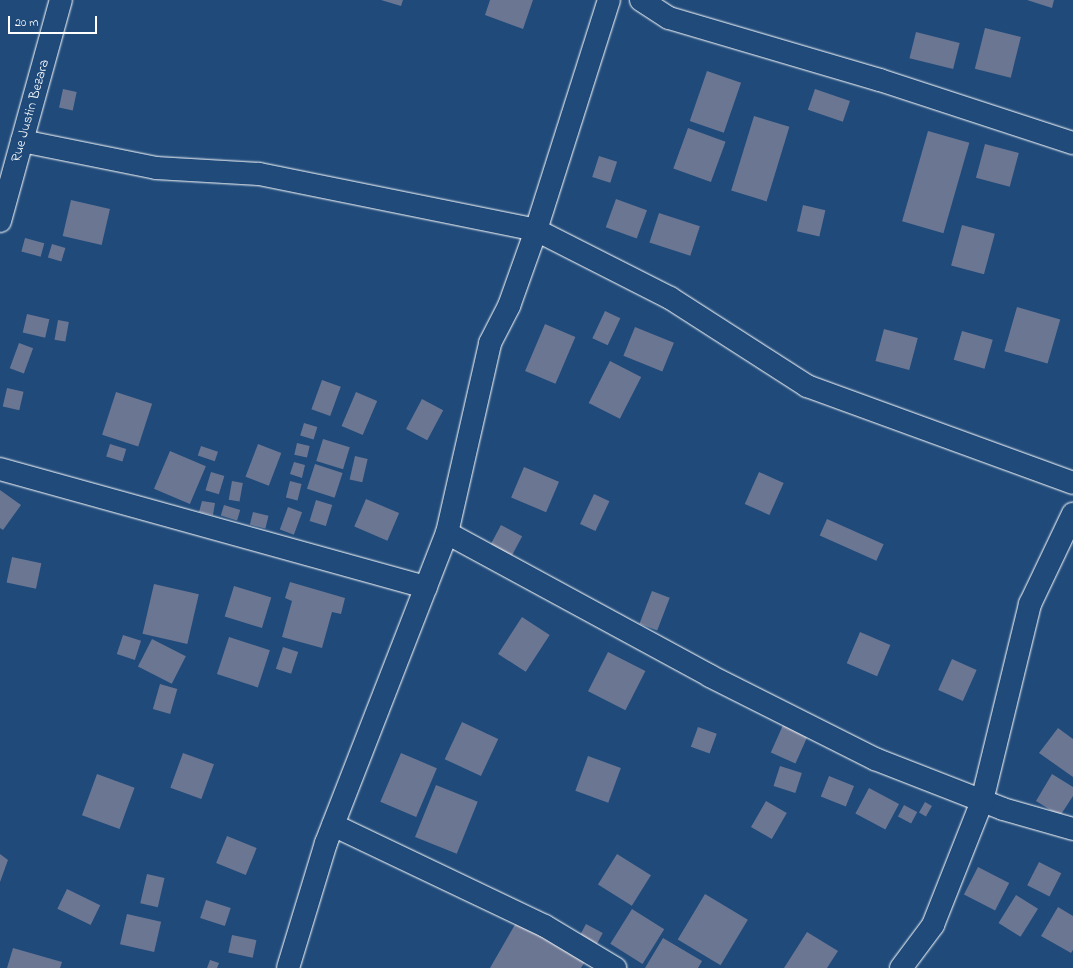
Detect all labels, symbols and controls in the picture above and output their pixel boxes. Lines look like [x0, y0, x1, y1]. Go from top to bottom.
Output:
scale bar [10, 8, 99, 34]
text: 20 m [15, 14, 38, 32]
street label: Rue Justin Bezara [8, 58, 54, 164]

